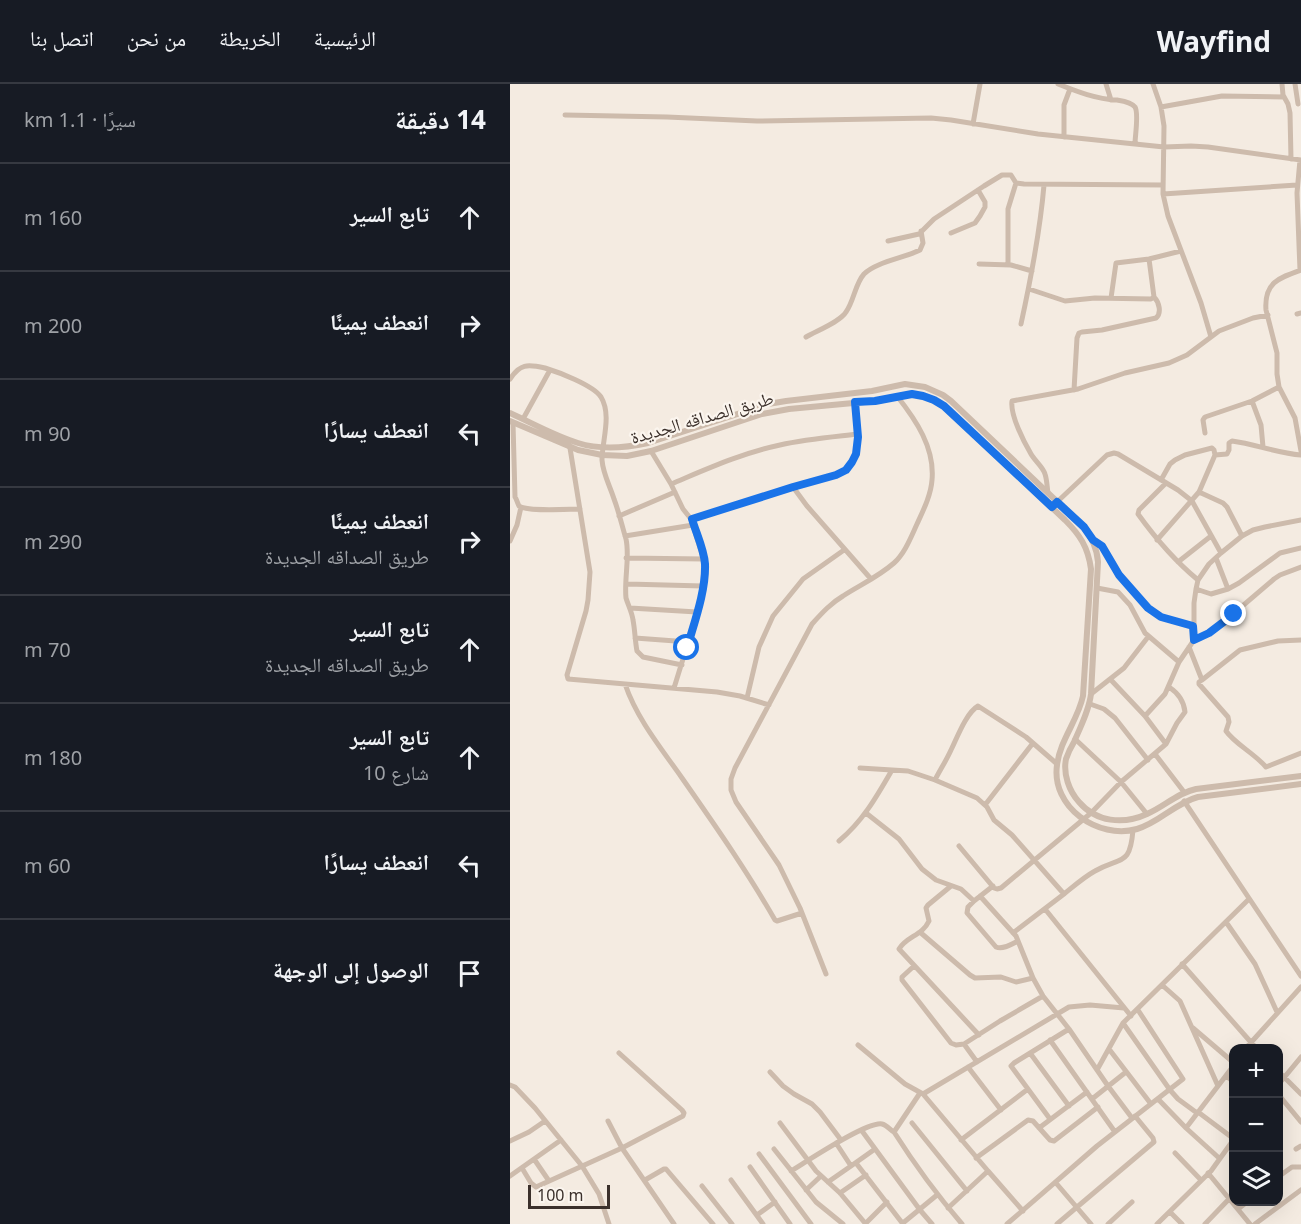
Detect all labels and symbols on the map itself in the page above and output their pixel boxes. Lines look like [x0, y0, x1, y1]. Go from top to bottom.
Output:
street label: طريق الصداقه الجديدة [628, 385, 776, 449]
route end [1220, 600, 1246, 626]
route start [673, 634, 699, 660]
scale bar [528, 1182, 610, 1210]

